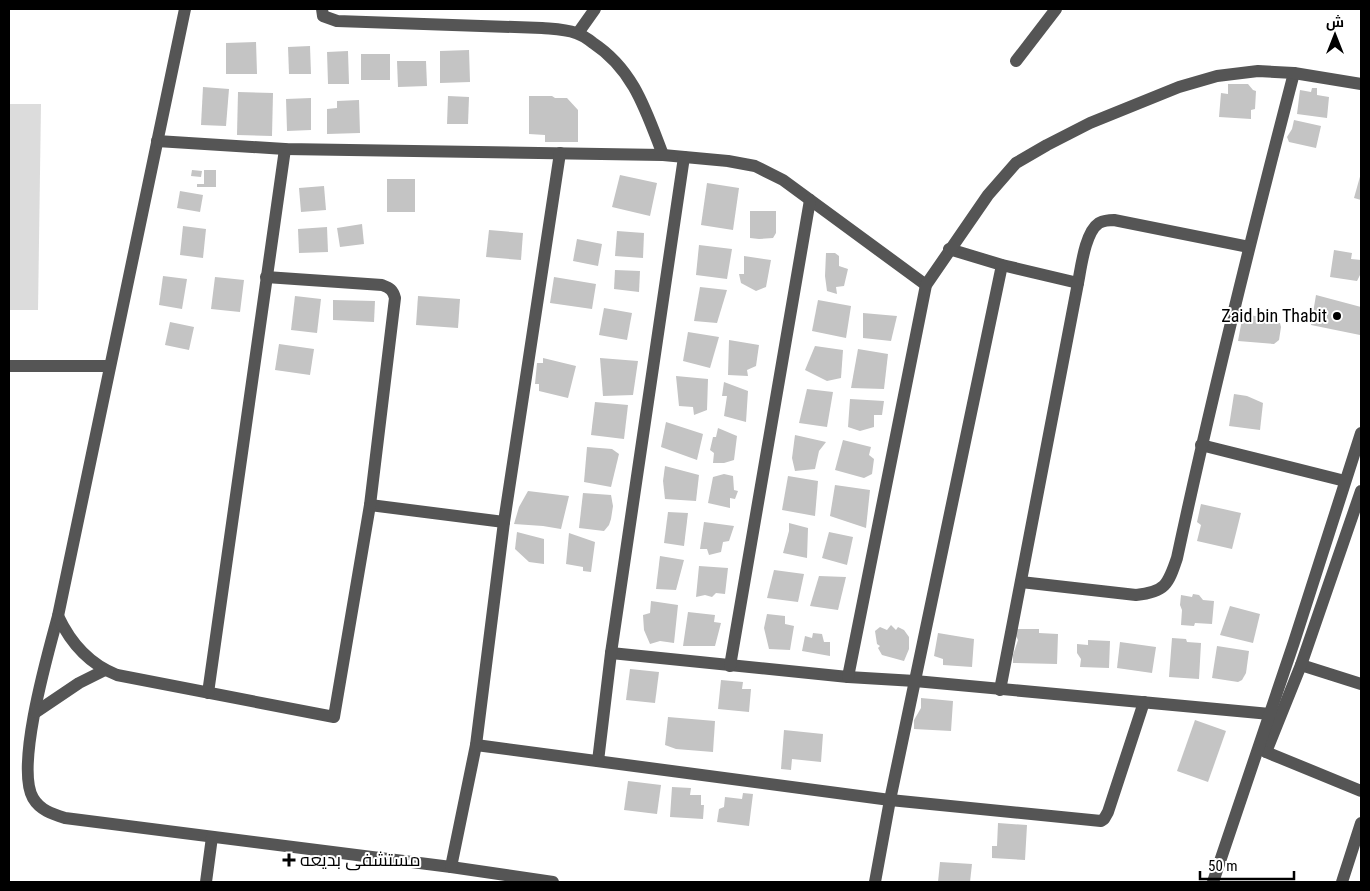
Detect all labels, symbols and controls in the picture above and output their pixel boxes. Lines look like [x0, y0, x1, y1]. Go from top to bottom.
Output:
north arrow [1310, 10, 1360, 60]
text: ش [1326, 14, 1344, 31]
place label: Zaid bin Thabit [1221, 305, 1327, 326]
marker: Zaid bin Thabit [1331, 310, 1343, 322]
scale bar [1200, 848, 1294, 880]
place label: مستشفى بديعه [300, 849, 420, 871]
marker: مستشفى بديعه [282, 853, 296, 867]
text: 50 m [1208, 857, 1238, 875]

